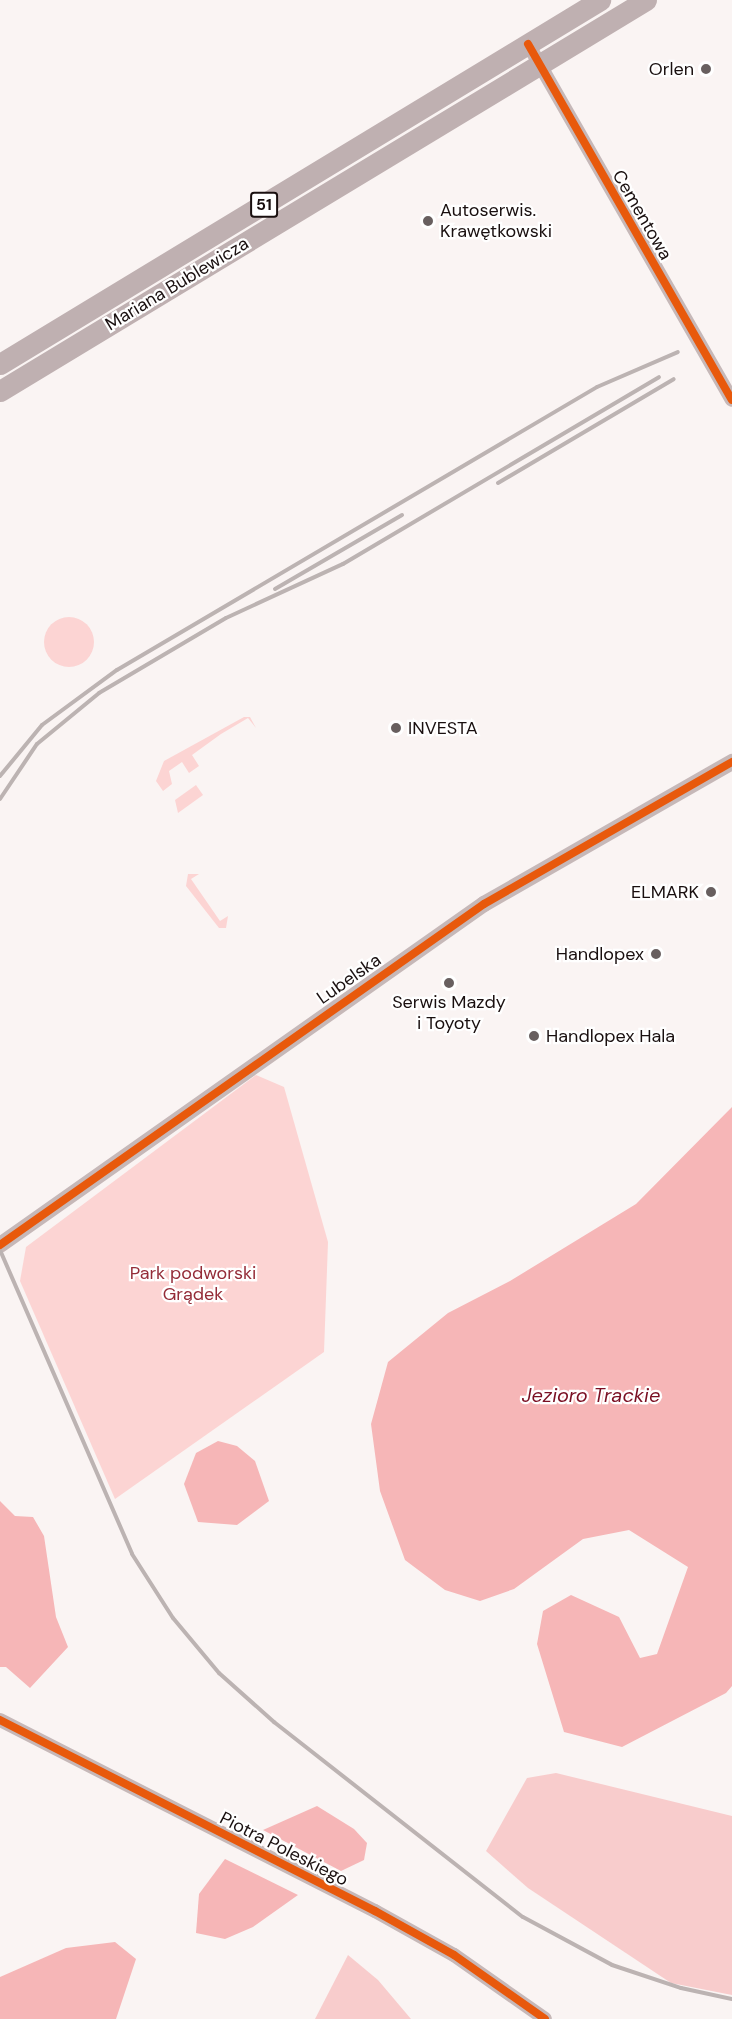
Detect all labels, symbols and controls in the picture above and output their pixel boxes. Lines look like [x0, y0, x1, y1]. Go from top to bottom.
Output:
place label: Orlen [649, 58, 694, 80]
marker: Orlen [699, 62, 713, 76]
street label: Cementowa [608, 166, 676, 264]
road number: 51 [249, 192, 279, 218]
place label: Autoserwis. Krawętkowski [440, 200, 552, 242]
marker: Autoserwis. Krawętkowski [421, 214, 435, 228]
street label: Mariana Bublewicza [101, 233, 253, 335]
place label: INVESTA [408, 717, 478, 739]
marker: INVESTA [389, 721, 403, 735]
place label: ELMARK [631, 881, 699, 903]
marker: ELMARK [704, 885, 718, 899]
place label: Handlopex [556, 943, 644, 965]
marker: Handlopex [649, 947, 663, 961]
street label: Lubelska [313, 949, 385, 1009]
marker: Serwis Mazdy i Toyoty [442, 976, 456, 990]
place label: Serwis Mazdy i Toyoty [392, 992, 506, 1034]
place label: Handlopex Hala [546, 1025, 675, 1047]
marker: Handlopex Hala [527, 1029, 541, 1043]
park label: Park podworski Grądek [130, 1263, 256, 1306]
water label: Jezioro Trackie [522, 1383, 660, 1407]
street label: Piotra Poleskiego [216, 1807, 352, 1891]

